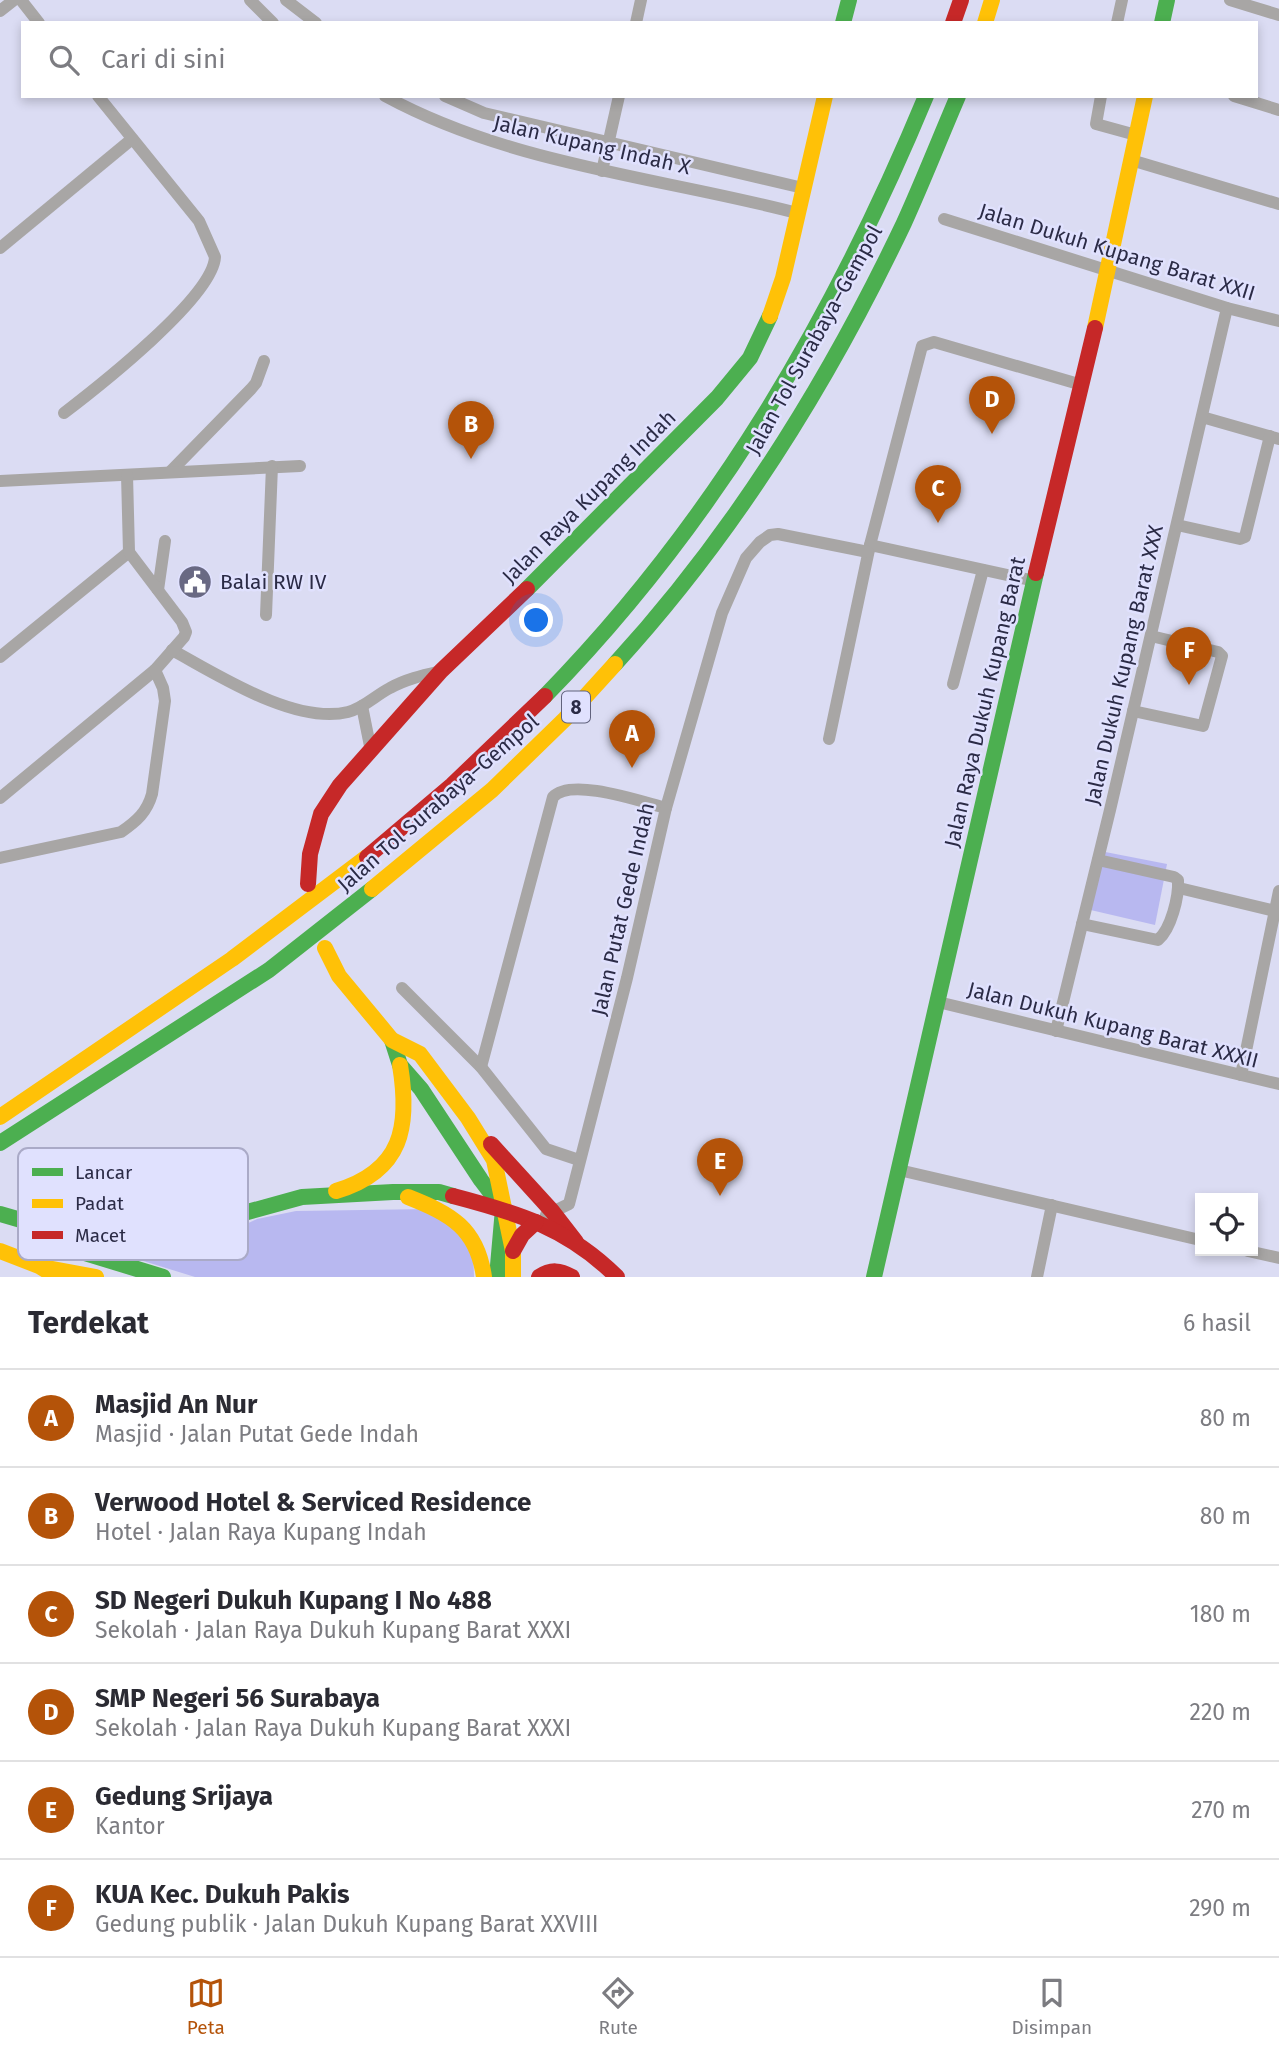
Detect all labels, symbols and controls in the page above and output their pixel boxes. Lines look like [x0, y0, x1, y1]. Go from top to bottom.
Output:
search box [21, 21, 1258, 98]
icon: search [45, 41, 83, 79]
text: Cari di sini [101, 44, 226, 75]
street label: Jalan Kupang Indah X [491, 110, 694, 180]
street label: Jalan Dukuh Kupang Barat XXII [976, 198, 1258, 306]
street label: Jalan Tol Surabaya–Gempol [740, 221, 888, 459]
pin: D [969, 376, 1015, 434]
pin: B [448, 401, 494, 459]
street label: Jalan Raya Kupang Indah [497, 405, 681, 589]
pin: C [915, 465, 961, 523]
street label: Jalan Dukuh Kupang Barat XXX [1079, 522, 1169, 807]
street label: Jalan Raya Dukuh Kupang Barat [939, 554, 1031, 850]
public building icon: Balai RW IV [176, 563, 214, 601]
place label: Balai RW IV [220, 569, 327, 595]
your location [519, 603, 553, 637]
pin: F [1166, 627, 1212, 685]
road number: 8 [562, 692, 590, 722]
street label: Jalan Tol Surabaya–Gempol [332, 708, 544, 898]
pin: A [609, 710, 655, 768]
street label: Jalan Putat Gede Indah [586, 800, 660, 1018]
street label: Jalan Dukuh Kupang Barat XXXII [965, 976, 1261, 1074]
pin: E [697, 1138, 743, 1196]
legend [18, 1148, 248, 1260]
text: Lancar [75, 1161, 133, 1184]
text: Padat [75, 1192, 124, 1215]
map controls [1195, 1193, 1258, 1256]
button: locate [1195, 1193, 1258, 1256]
text: Macet [75, 1224, 126, 1247]
text: Terdekat [28, 1305, 149, 1341]
text: 6 hasil [1183, 1309, 1251, 1337]
text: Masjid An Nur [95, 1389, 257, 1420]
text: A [44, 1404, 58, 1432]
text: 80 m [1200, 1404, 1251, 1432]
text: Masjid · Jalan Putat Gede Indah [95, 1420, 419, 1448]
text: Verwood Hotel & Serviced Residence [95, 1487, 531, 1518]
text: B [44, 1502, 58, 1530]
text: 80 m [1200, 1502, 1251, 1530]
text: Hotel · Jalan Raya Kupang Indah [95, 1518, 427, 1546]
text: SD Negeri Dukuh Kupang I No 488 [95, 1585, 492, 1616]
text: C [44, 1600, 58, 1628]
text: 180 m [1190, 1600, 1251, 1628]
text: Sekolah · Jalan Raya Dukuh Kupang Barat XXXI [95, 1616, 571, 1644]
text: SMP Negeri 56 Surabaya [95, 1683, 380, 1714]
text: D [44, 1698, 58, 1726]
text: 220 m [1190, 1698, 1251, 1726]
text: Sekolah · Jalan Raya Dukuh Kupang Barat XXXI [95, 1714, 571, 1742]
text: Gedung Srijaya [95, 1781, 273, 1812]
text: E [45, 1796, 57, 1824]
text: 270 m [1191, 1796, 1251, 1824]
text: Kantor [95, 1812, 165, 1840]
text: KUA Kec. Dukuh Pakis [95, 1879, 350, 1910]
text: F [45, 1894, 57, 1922]
text: 290 m [1189, 1894, 1251, 1922]
text: Gedung publik · Jalan Dukuh Kupang Barat XXVIII [95, 1910, 599, 1938]
tab: Peta [187, 1974, 225, 2039]
tab: Rute [598, 1974, 638, 2039]
tab: Disimpan [1012, 1974, 1092, 2039]

